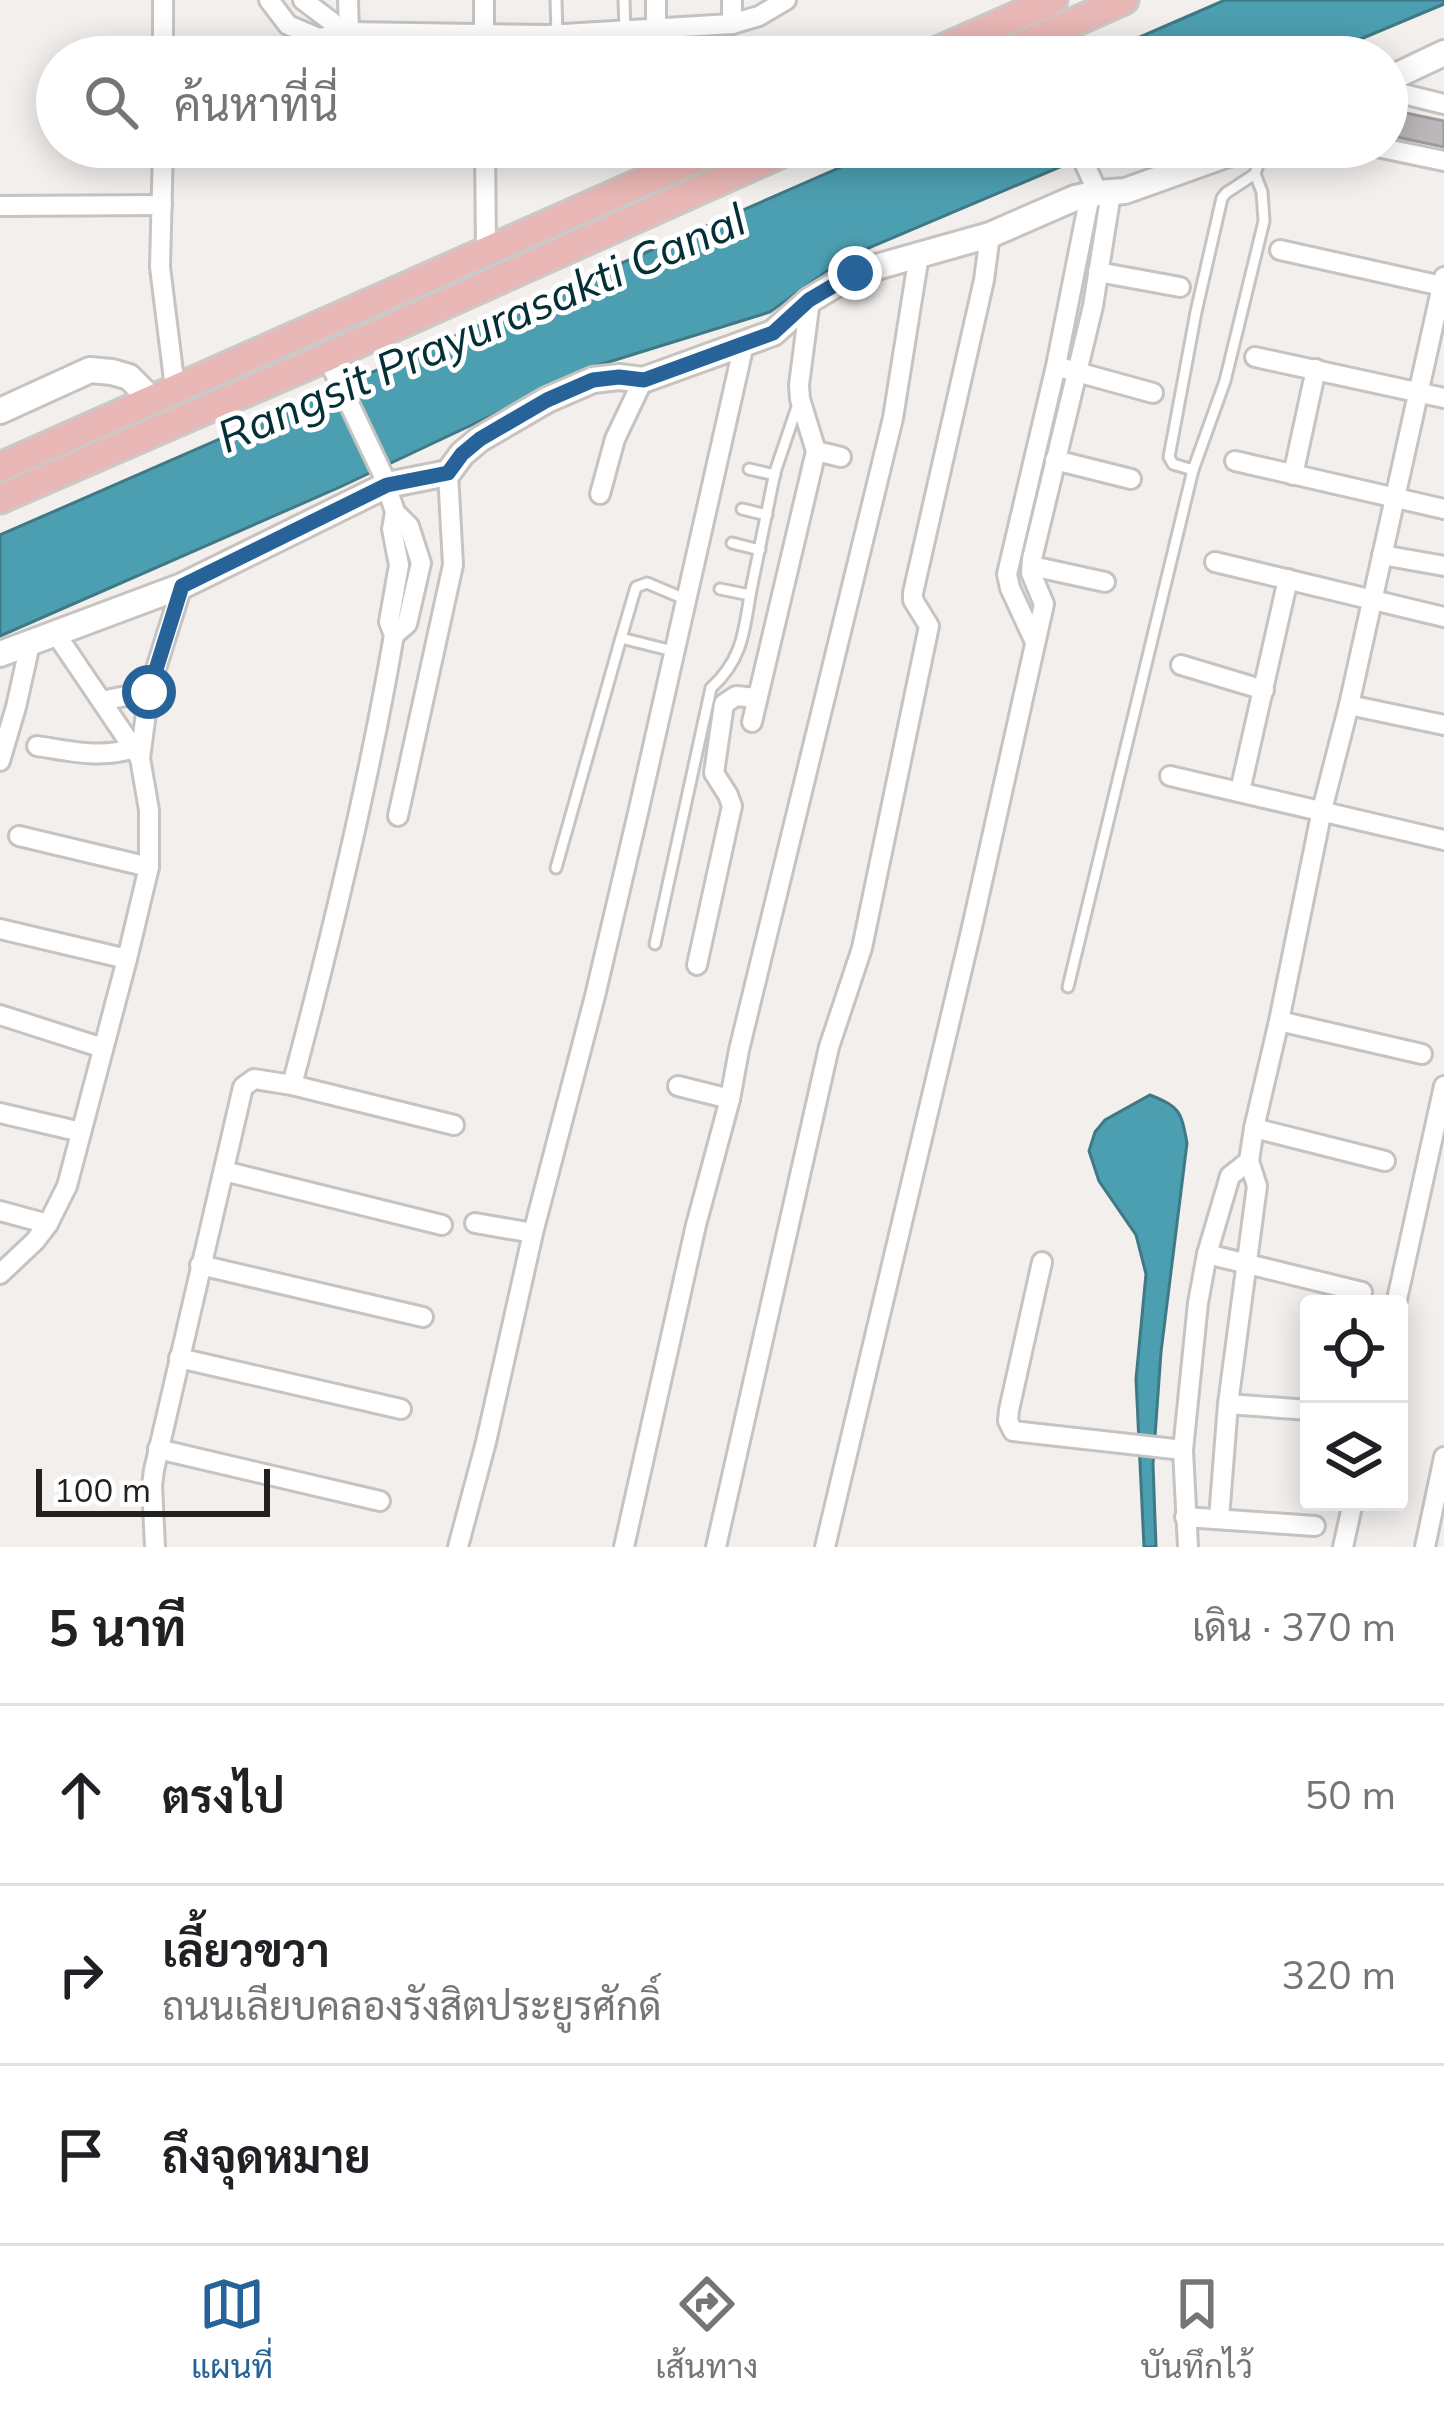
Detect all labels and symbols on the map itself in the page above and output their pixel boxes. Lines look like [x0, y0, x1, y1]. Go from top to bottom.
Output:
water label: Rangsit Prayurasakti Canal [209, 190, 754, 464]
route end [828, 246, 882, 300]
route start [122, 665, 176, 719]
scale bar [36, 1463, 270, 1516]

